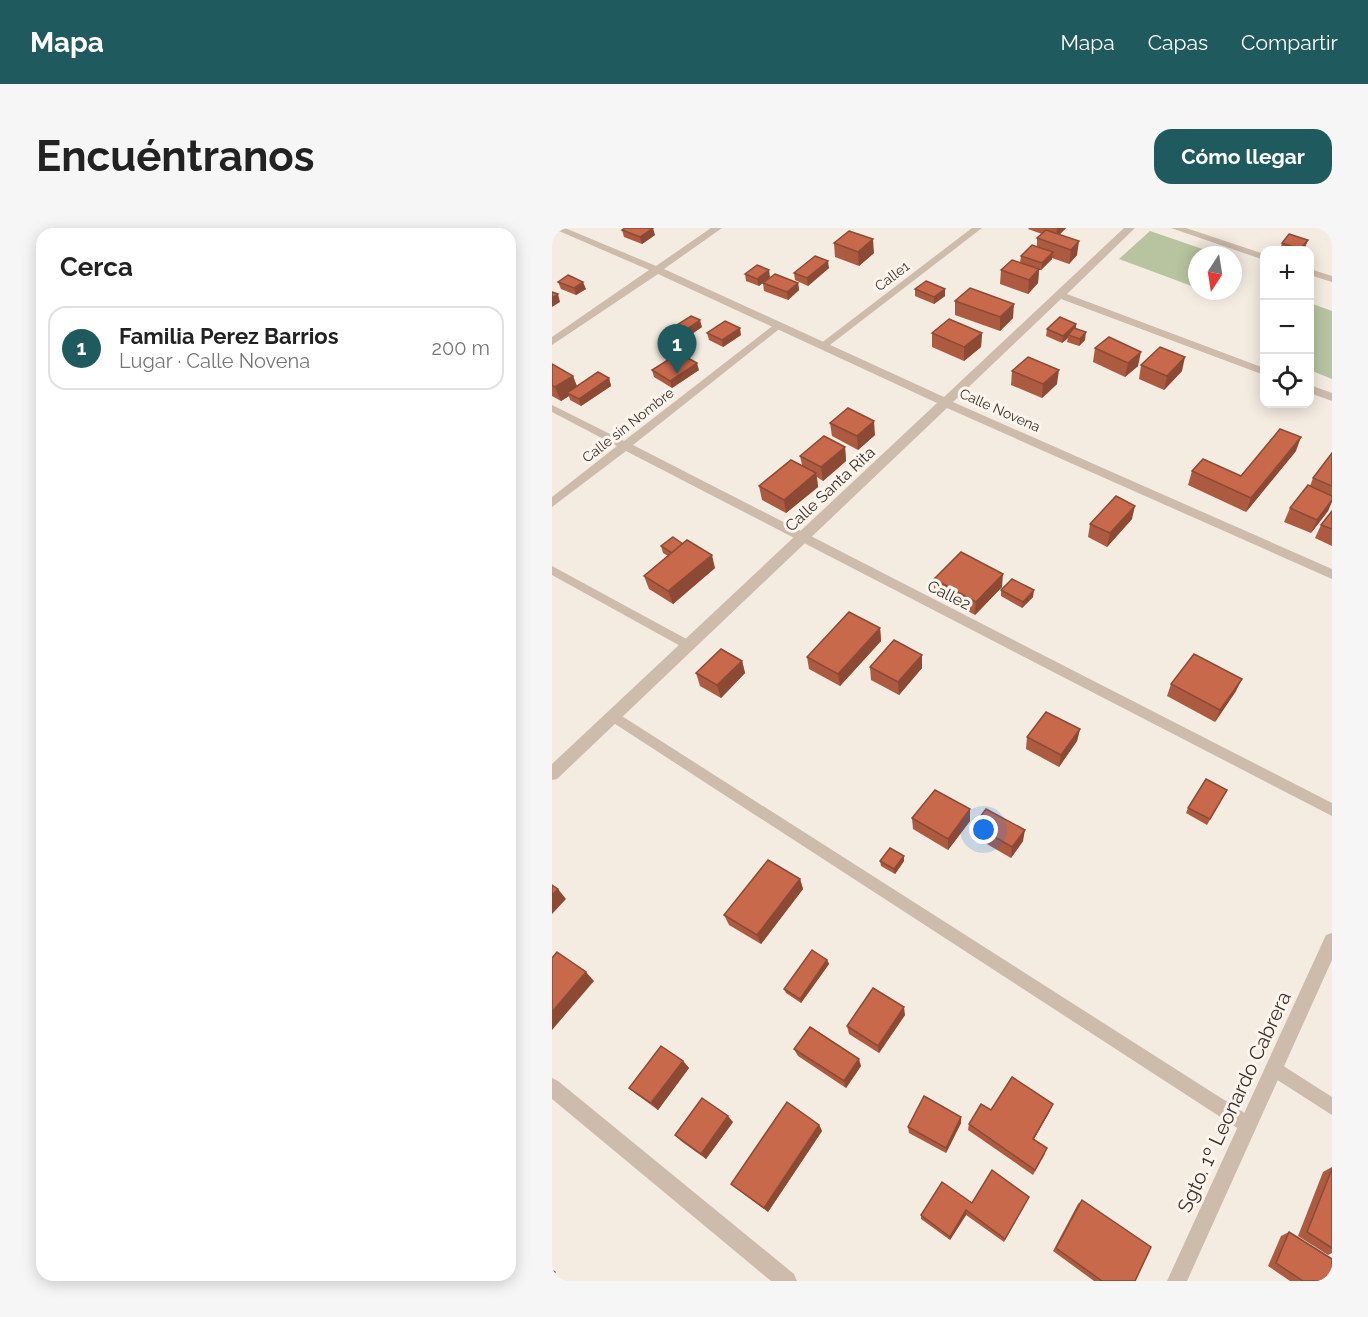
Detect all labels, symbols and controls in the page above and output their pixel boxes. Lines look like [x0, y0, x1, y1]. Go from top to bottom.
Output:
text: Mapa [30, 26, 104, 59]
text: Mapa [1060, 30, 1115, 55]
text: Capas [1148, 30, 1208, 55]
text: Compartir [1241, 30, 1338, 55]
button: Cómo llegar [1154, 129, 1332, 184]
text: Encuéntranos [36, 132, 315, 181]
north arrow [1188, 246, 1242, 300]
map controls [1260, 246, 1314, 408]
button: + [1260, 246, 1314, 300]
text: Cerca [60, 252, 133, 282]
street label: Calle1 [872, 258, 912, 294]
button: − [1260, 300, 1314, 354]
text: Familia Perez Barrios [119, 323, 339, 349]
pin: 1 [658, 324, 696, 374]
text: 1 [77, 336, 86, 360]
text: 200 m [432, 336, 490, 360]
text: Lugar · Calle Novena [119, 349, 310, 373]
button: locate [1260, 354, 1314, 408]
street label: Calle sin Nombre [579, 384, 677, 466]
street label: Calle Novena [957, 385, 1043, 435]
street label: Calle Santa Rita [781, 443, 879, 535]
street label: Calle2 [924, 576, 974, 614]
your location [969, 815, 998, 844]
street label: Sgto. 1º Leonardo Cabrera [1172, 988, 1296, 1216]

